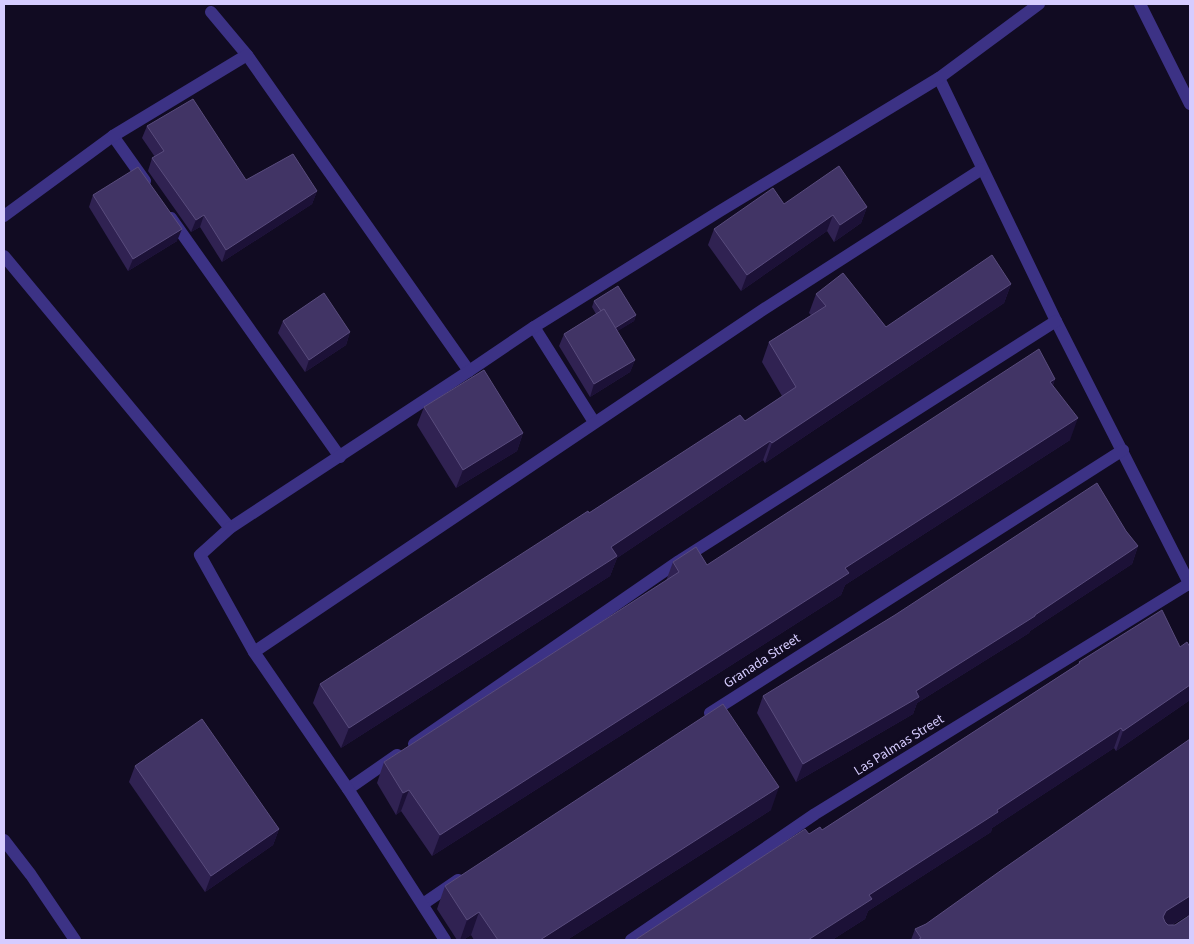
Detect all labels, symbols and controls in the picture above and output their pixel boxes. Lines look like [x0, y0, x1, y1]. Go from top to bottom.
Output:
street label: Granada Street [720, 629, 804, 693]
street label: Las Palmas Street [850, 709, 948, 781]

